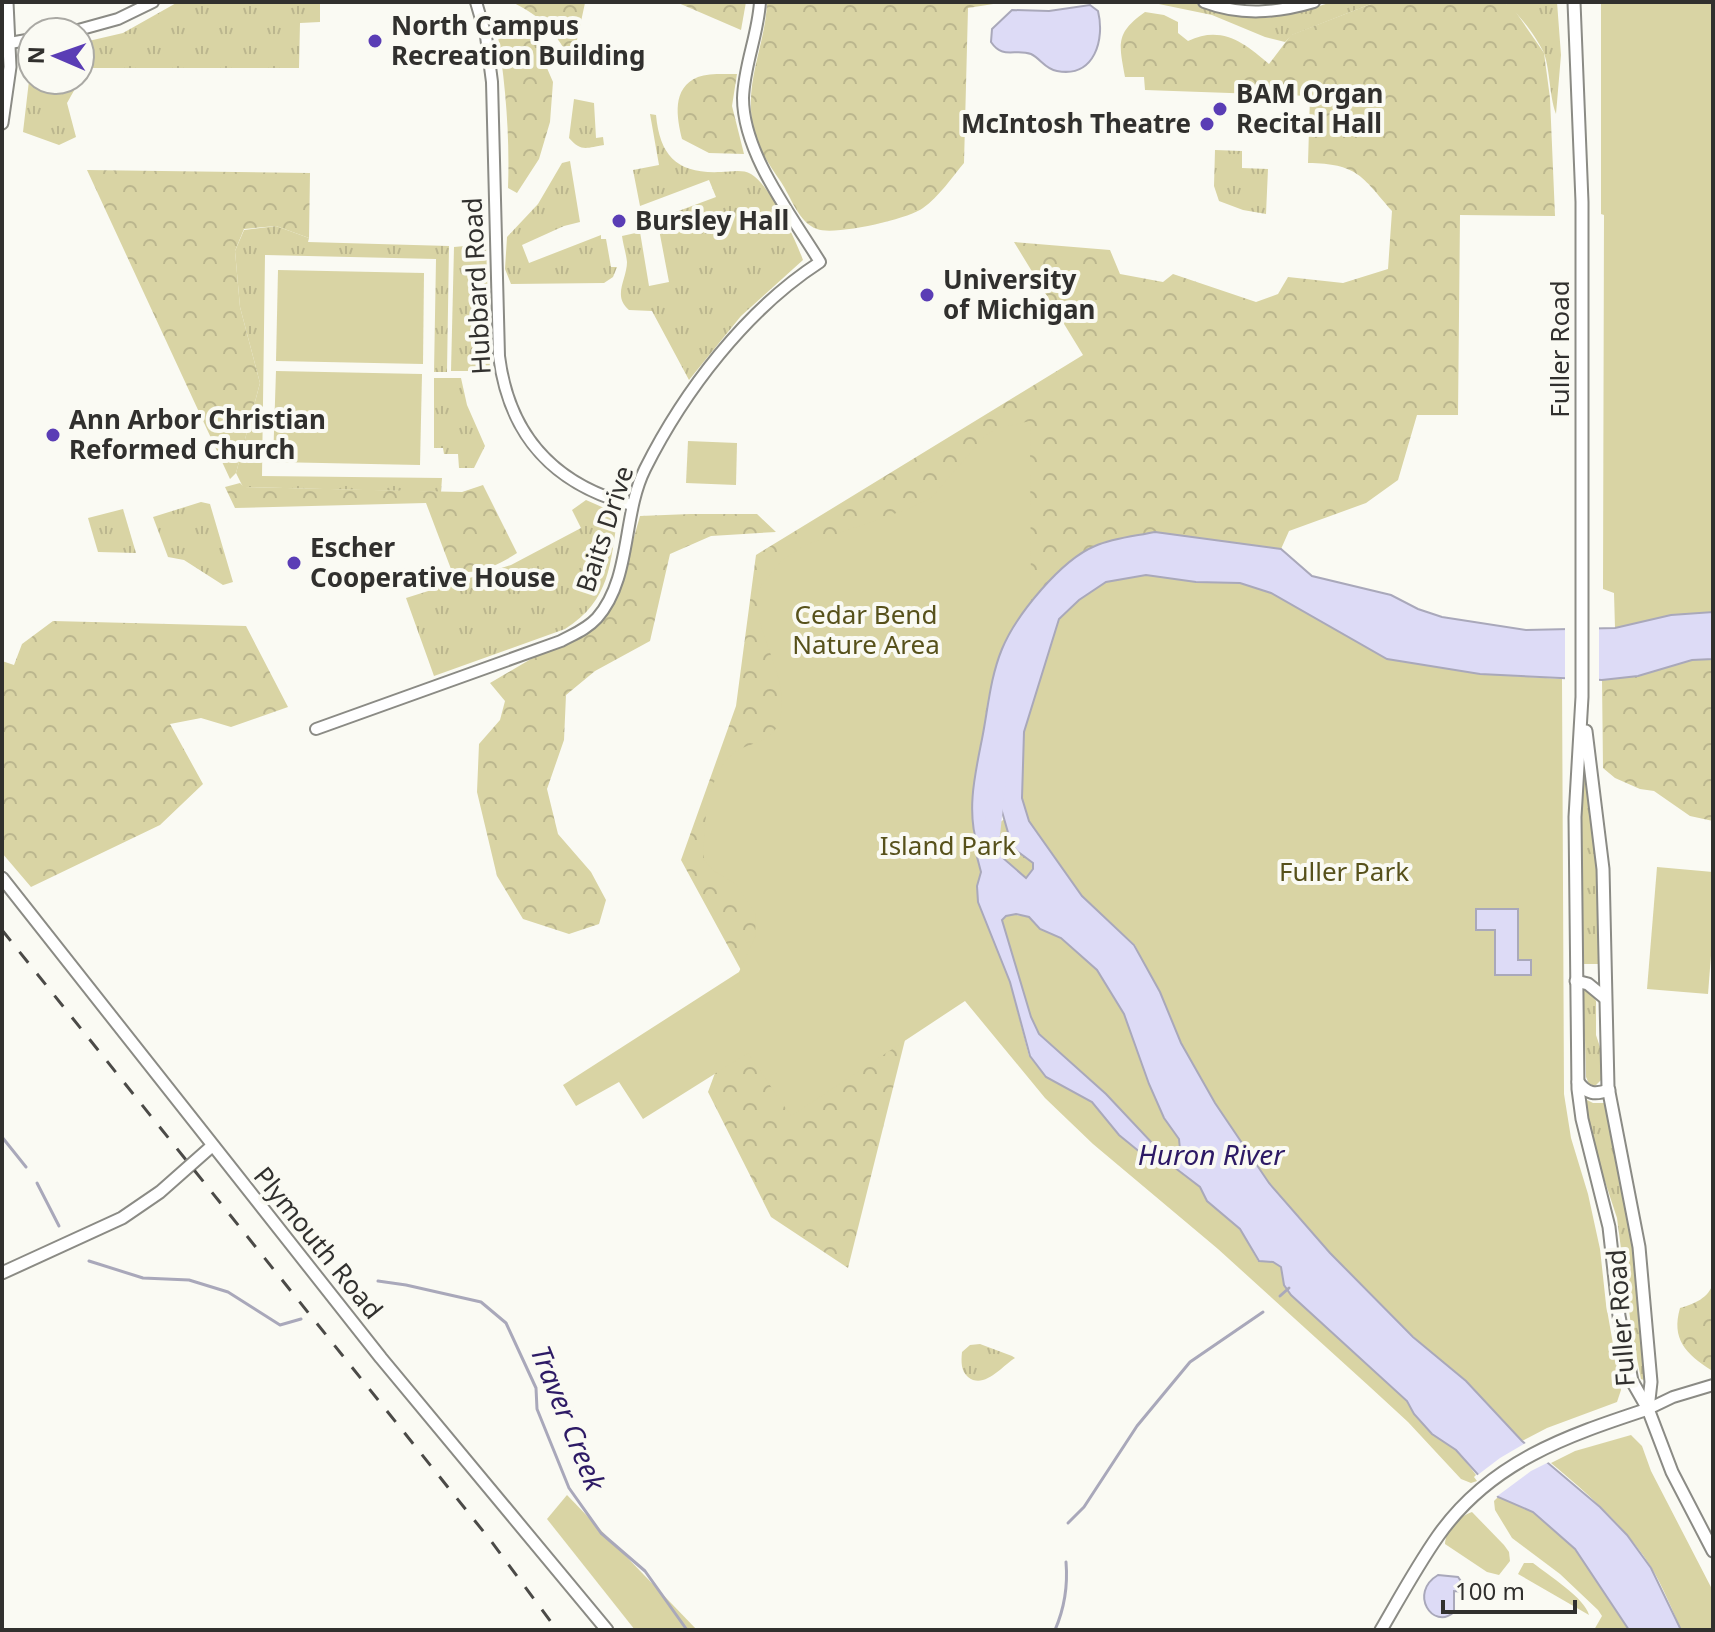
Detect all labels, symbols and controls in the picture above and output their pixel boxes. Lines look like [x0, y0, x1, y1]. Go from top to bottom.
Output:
place label: North Campus Recreation Building [391, 7, 645, 73]
north arrow [16, 16, 96, 96]
marker: North Campus Recreation Building [366, 32, 384, 50]
text: N [20, 46, 50, 65]
place label: BAM Organ Recital Hall [1236, 75, 1383, 141]
marker: BAM Organ Recital Hall [1211, 100, 1229, 118]
place label: McIntosh Theatre [961, 105, 1191, 141]
marker: McIntosh Theatre [1198, 115, 1216, 133]
street label: Hubbard Road [453, 197, 499, 376]
place label: Bursley Hall [635, 202, 789, 238]
marker: Bursley Hall [610, 212, 628, 230]
place label: University of Michigan [943, 261, 1095, 327]
street label: Fuller Road [1541, 280, 1577, 418]
marker: University of Michigan [918, 286, 936, 304]
place label: Ann Arbor Christian Reformed Church [69, 401, 326, 467]
marker: Ann Arbor Christian Reformed Church [44, 426, 62, 444]
street label: Baits Drive [567, 461, 641, 597]
place label: Escher Cooperative House [310, 529, 556, 595]
marker: Escher Cooperative House [285, 554, 303, 572]
park label: Cedar Bend Nature Area [792, 596, 940, 662]
park label: Island Park [880, 827, 1016, 863]
park label: Fuller Park [1279, 853, 1409, 889]
water label: Huron River [1138, 1135, 1286, 1173]
street label: Plymouth Road [246, 1159, 391, 1326]
street label: Fuller Road [1597, 1248, 1643, 1388]
water label: Traver Creek [523, 1339, 616, 1497]
scale bar [1443, 1564, 1575, 1614]
text: 100 m [1455, 1574, 1525, 1607]

